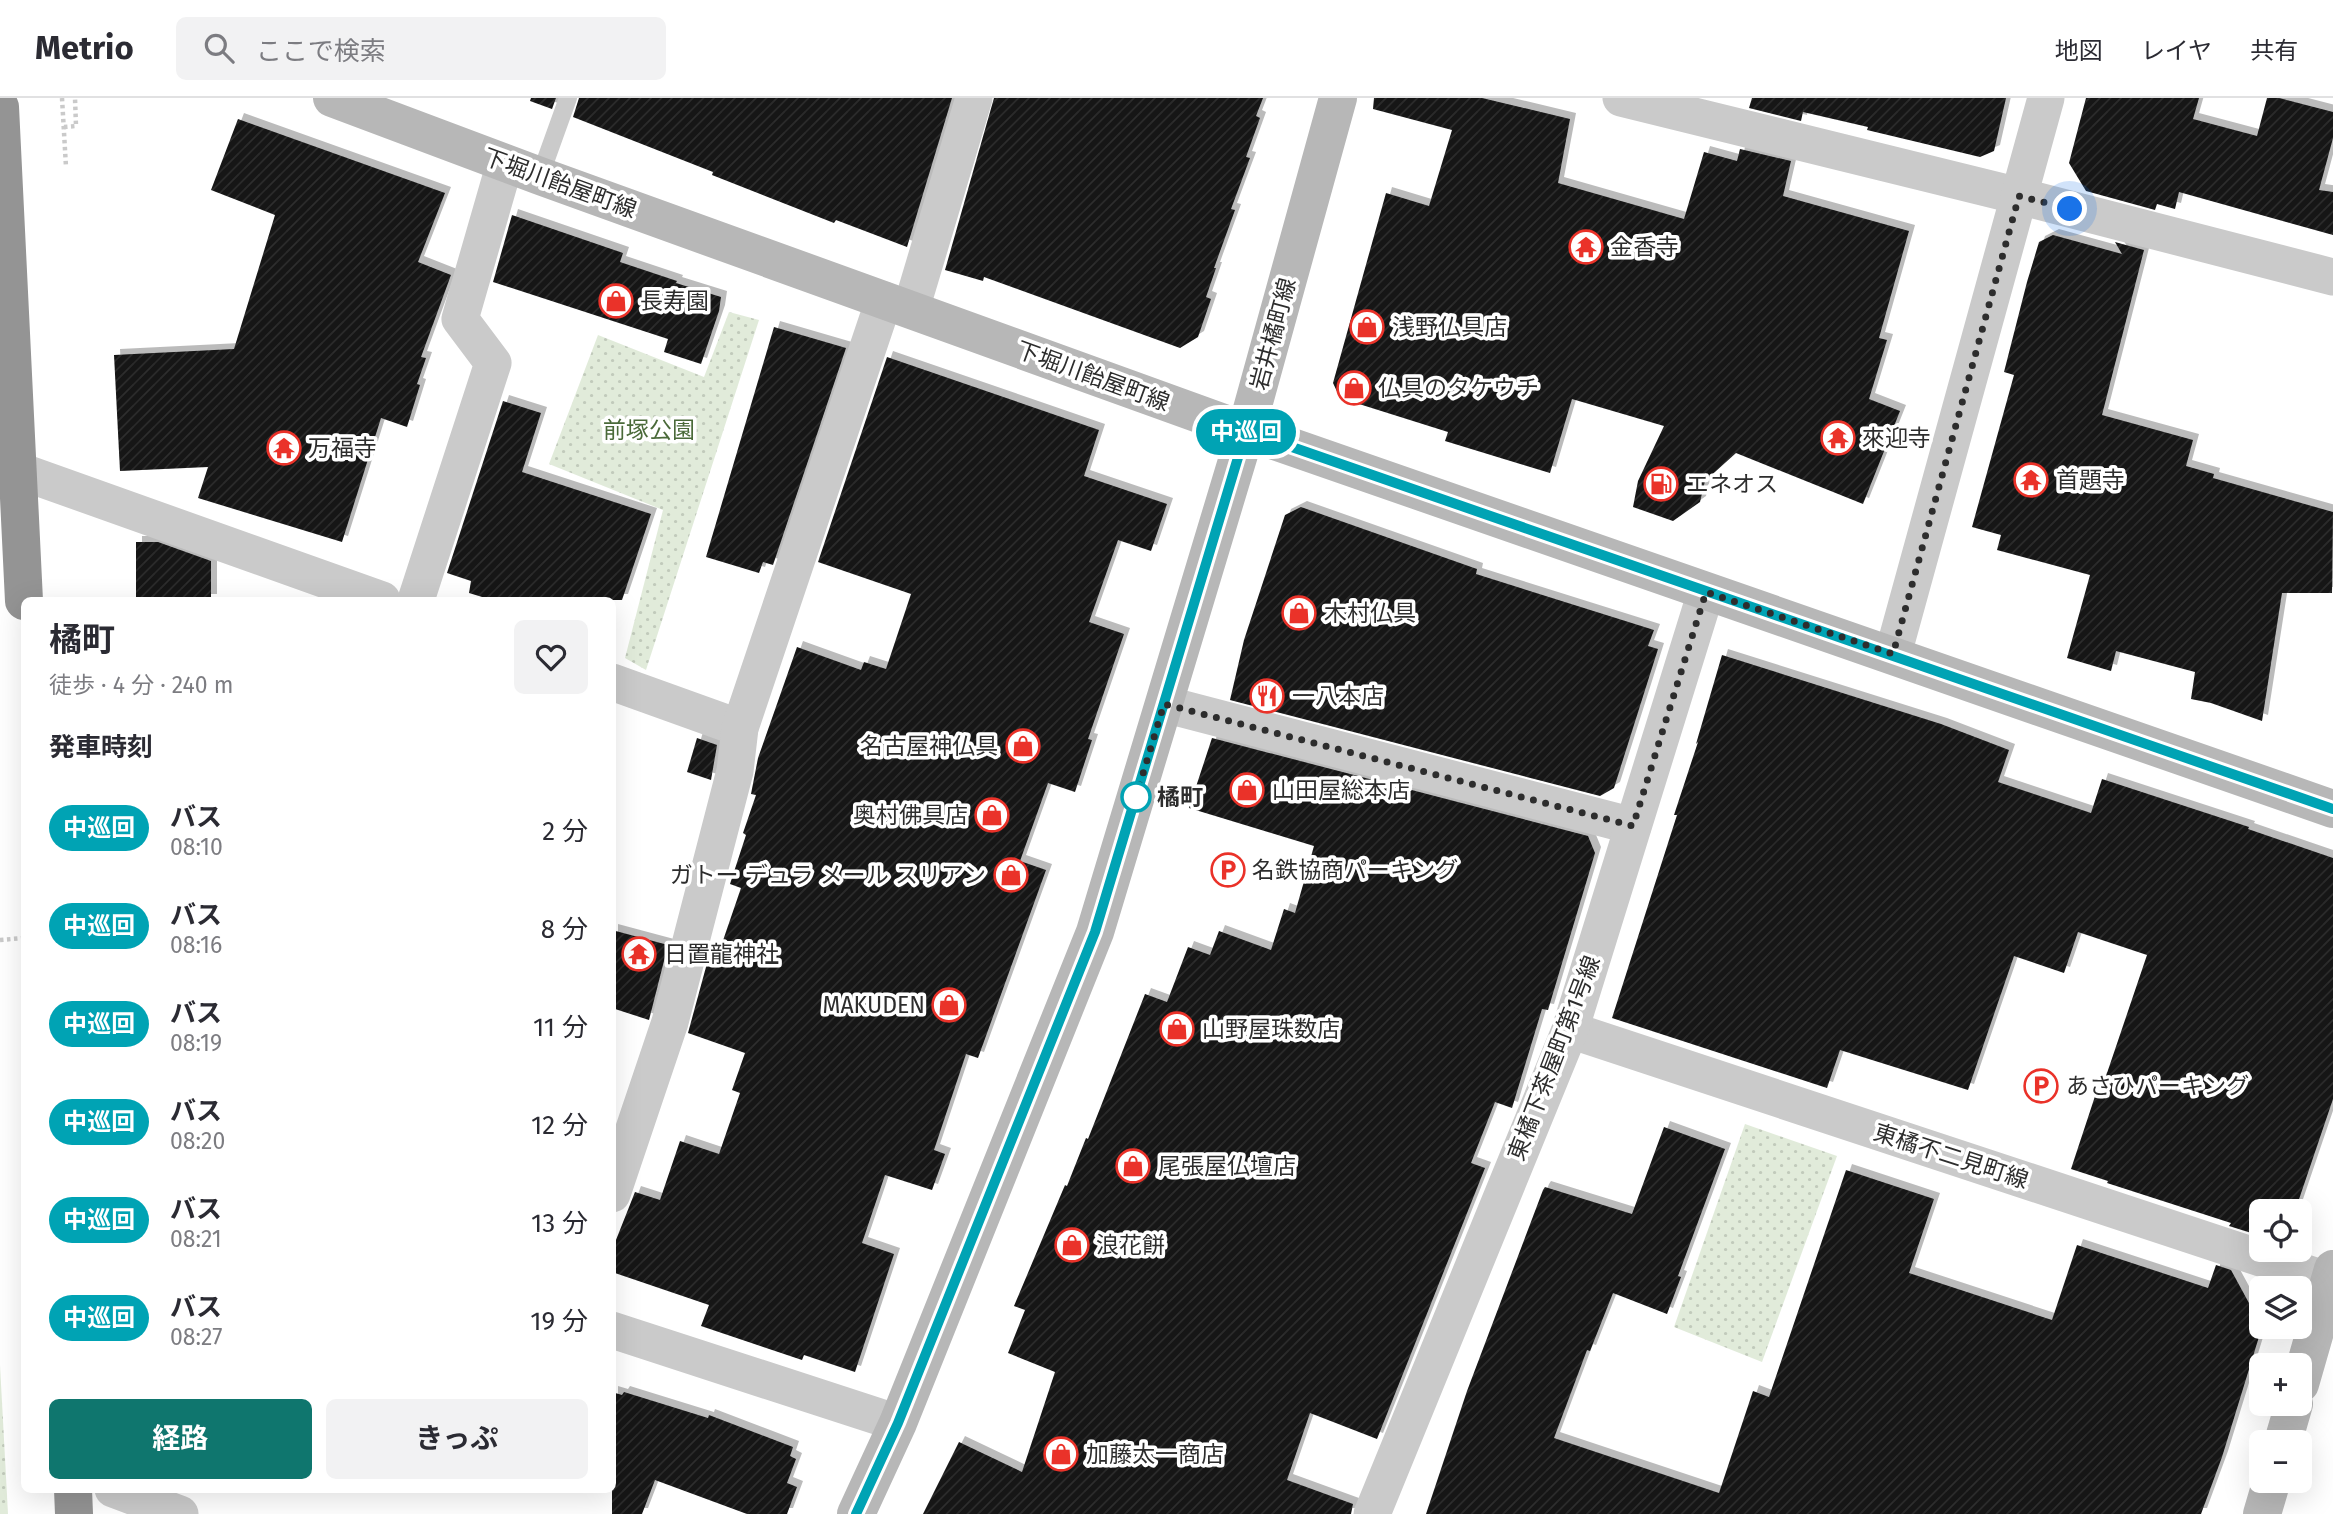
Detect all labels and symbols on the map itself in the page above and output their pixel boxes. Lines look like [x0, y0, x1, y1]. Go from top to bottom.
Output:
street label: 下堀川飴屋町線 [480, 142, 640, 224]
your location [2052, 191, 2087, 226]
temple icon: 金香寺 [1567, 228, 1605, 266]
place label: 金香寺 [1610, 233, 1679, 261]
street label: 岩井橘町線 [1245, 275, 1301, 393]
shop icon: 長寿園 [597, 282, 635, 320]
place label: 長寿園 [640, 287, 709, 315]
shop icon: 浅野仏具店 [1348, 308, 1386, 346]
place label: 浅野仏具店 [1392, 313, 1507, 341]
street label: 下堀川飴屋町線 [1013, 335, 1173, 417]
shop icon: 仏具のタケウチ [1335, 369, 1373, 407]
place label: 仏具のタケウチ [1378, 374, 1539, 402]
line badge: 中巡回 [1206, 409, 1286, 455]
park label: 前塚公園 [603, 416, 695, 444]
temple icon: 來迎寺 [1819, 419, 1857, 457]
place label: 來迎寺 [1862, 424, 1931, 452]
temple icon: 万福寺 [265, 429, 303, 467]
place label: 万福寺 [308, 434, 377, 462]
temple icon: 首題寺 [2012, 461, 2050, 499]
fuel station icon: エネオス [1642, 465, 1680, 503]
place label: 首題寺 [2056, 466, 2125, 494]
place label: エネオス [1686, 470, 1778, 498]
shop icon: 木村仏具 [1280, 594, 1318, 632]
place label: 木村仏具 [1324, 599, 1416, 627]
restaurant icon: 一八本店 [1248, 677, 1286, 715]
place label: 一八本店 [1292, 682, 1384, 710]
shop icon: 名古屋神仏具 [1004, 727, 1042, 765]
place label: 名古屋神仏具 [860, 732, 998, 760]
shop icon: 山田屋総本店 [1228, 771, 1266, 809]
place label: 山田屋総本店 [1272, 776, 1410, 804]
marker: 橘町 [1121, 782, 1151, 812]
place label: 橘町 [1157, 783, 1203, 811]
shop icon: 奥村佛具店 [973, 796, 1011, 834]
place label: 奥村佛具店 [853, 801, 968, 829]
parking icon: 名鉄協商パーキング [1209, 851, 1247, 889]
shop icon: ガトー デュラ メール スリアン [992, 856, 1030, 894]
place label: 名鉄協商パーキング [1252, 856, 1458, 884]
place label: ガトー デュラ メール スリアン [670, 861, 986, 889]
temple icon: 日置龍神社 [620, 935, 658, 973]
place label: 日置龍神社 [664, 940, 779, 968]
street label: 東橘下茶屋町第1号線 [1502, 952, 1606, 1164]
shop icon: MAKUDEN [930, 986, 968, 1024]
place label: MAKUDEN [822, 991, 925, 1019]
shop icon: 山野屋珠数店 [1158, 1010, 1196, 1048]
place label: 山野屋珠数店 [1202, 1015, 1340, 1043]
parking icon: あさひパーキング [2022, 1067, 2060, 1105]
place label: あさひパーキング [2066, 1072, 2249, 1100]
street label: 東橘不二見町線 [1870, 1118, 2032, 1194]
shop icon: 尾張屋仏壇店 [1114, 1147, 1152, 1185]
place label: 尾張屋仏壇店 [1158, 1152, 1296, 1180]
shop icon: 浪花餅 [1053, 1226, 1091, 1264]
place label: 浪花餅 [1096, 1231, 1165, 1259]
shop icon: 加藤太一商店 [1042, 1435, 1080, 1473]
place label: 加藤太一商店 [1086, 1440, 1224, 1468]

